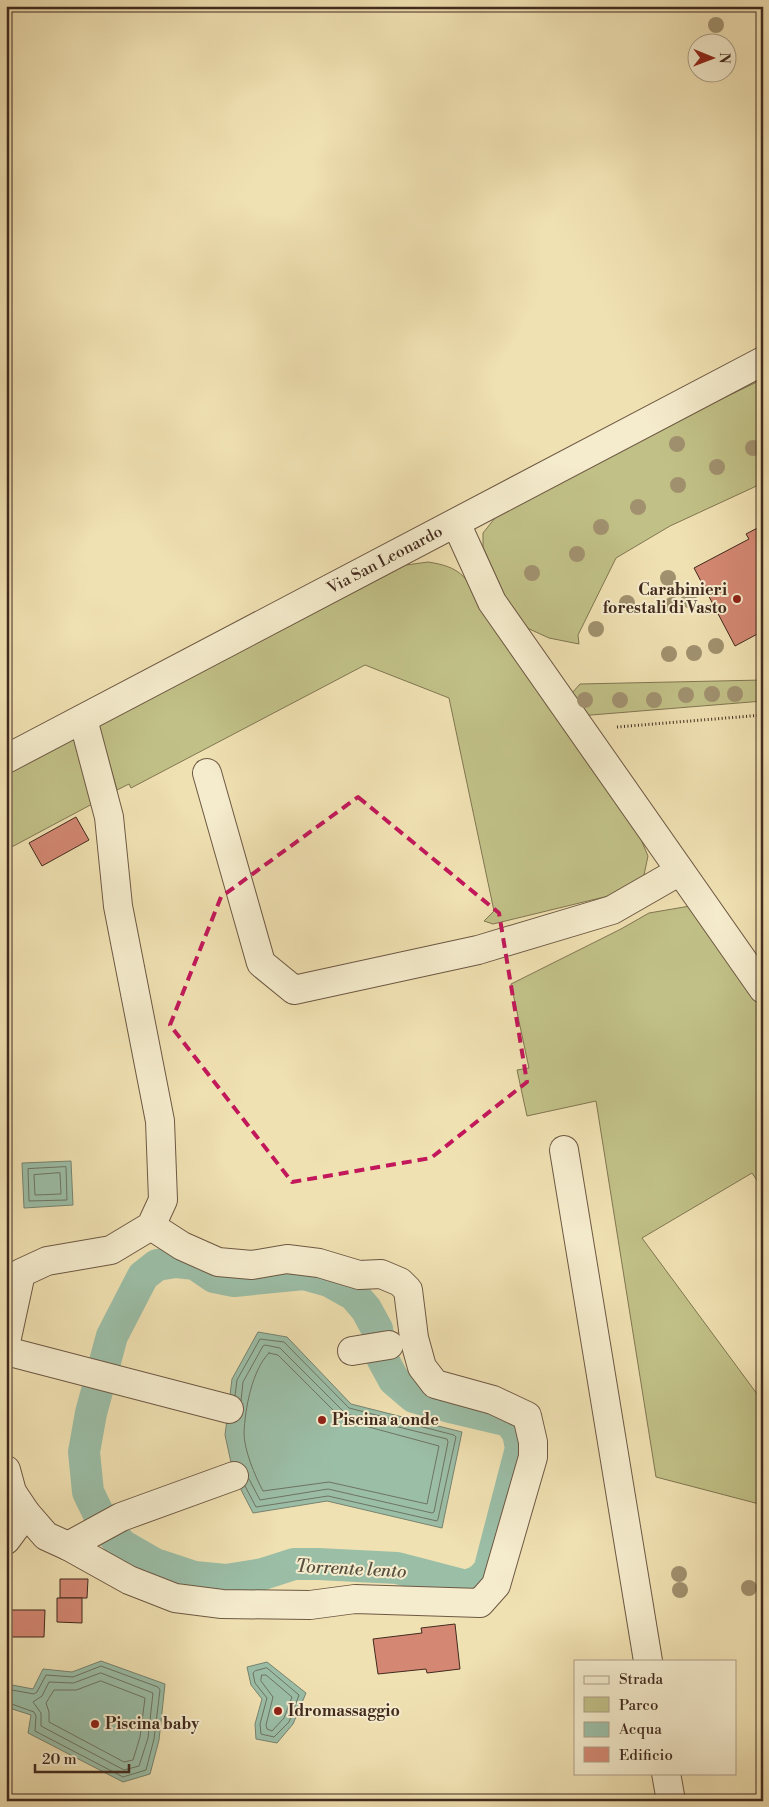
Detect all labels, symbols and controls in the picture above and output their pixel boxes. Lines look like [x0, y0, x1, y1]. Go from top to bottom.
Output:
north arrow [686, 32, 736, 82]
text: N [715, 53, 733, 64]
street label: Via San Leonardo [323, 521, 446, 599]
place label: Carabinieri forestali di Vasto [603, 580, 727, 618]
marker: Carabinieri forestali di Vasto [731, 593, 743, 605]
place label: Piscina a onde [332, 1410, 439, 1430]
marker: Piscina a onde [316, 1414, 328, 1426]
water label: Torrente lento [295, 1555, 407, 1583]
legend [574, 1660, 736, 1774]
text: Strada [619, 1670, 663, 1689]
text: Parco [619, 1696, 658, 1715]
place label: Idromassaggio [288, 1701, 400, 1721]
marker: Idromassaggio [272, 1705, 284, 1717]
place label: Piscina baby [105, 1714, 200, 1734]
marker: Piscina baby [89, 1718, 101, 1730]
text: Acqua [618, 1720, 662, 1739]
scale bar [35, 1742, 129, 1774]
text: Edificio [619, 1746, 673, 1765]
text: 20 m [42, 1750, 77, 1769]

